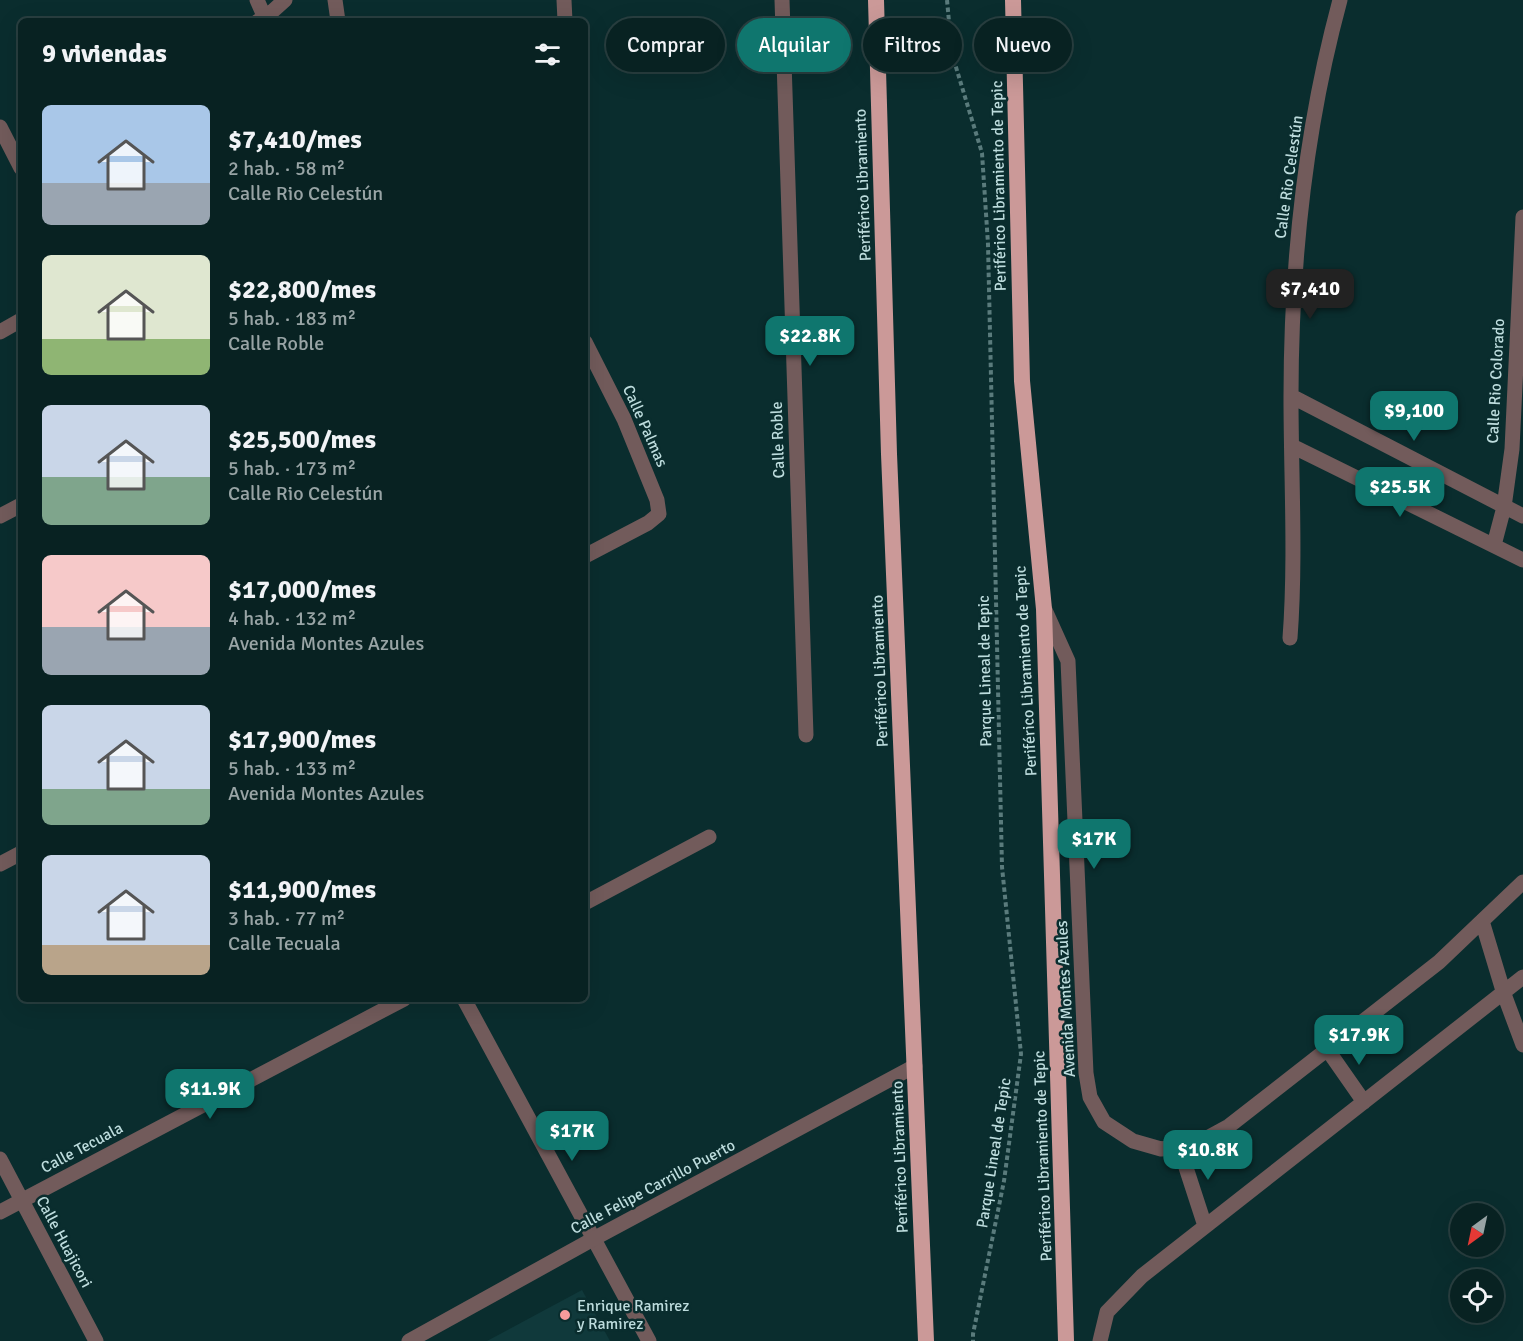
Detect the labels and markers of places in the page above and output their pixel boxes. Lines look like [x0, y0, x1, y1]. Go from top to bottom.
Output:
pin: $7,410 [1261, 269, 1359, 320]
pin: $22.8K [761, 316, 859, 367]
pin: $9,100 [1365, 391, 1463, 442]
pin: $25.5K [1351, 467, 1449, 518]
pin: $17K [1058, 819, 1130, 870]
pin: $17.9K [1310, 1015, 1408, 1066]
pin: $11.9K [161, 1069, 259, 1120]
pin: $17K [536, 1111, 608, 1162]
pin: $10.8K [1159, 1130, 1257, 1181]
place label: Enrique Ramirez y Ramirez [577, 1296, 689, 1334]
marker: Enrique Ramirez y Ramirez [558, 1308, 572, 1322]

